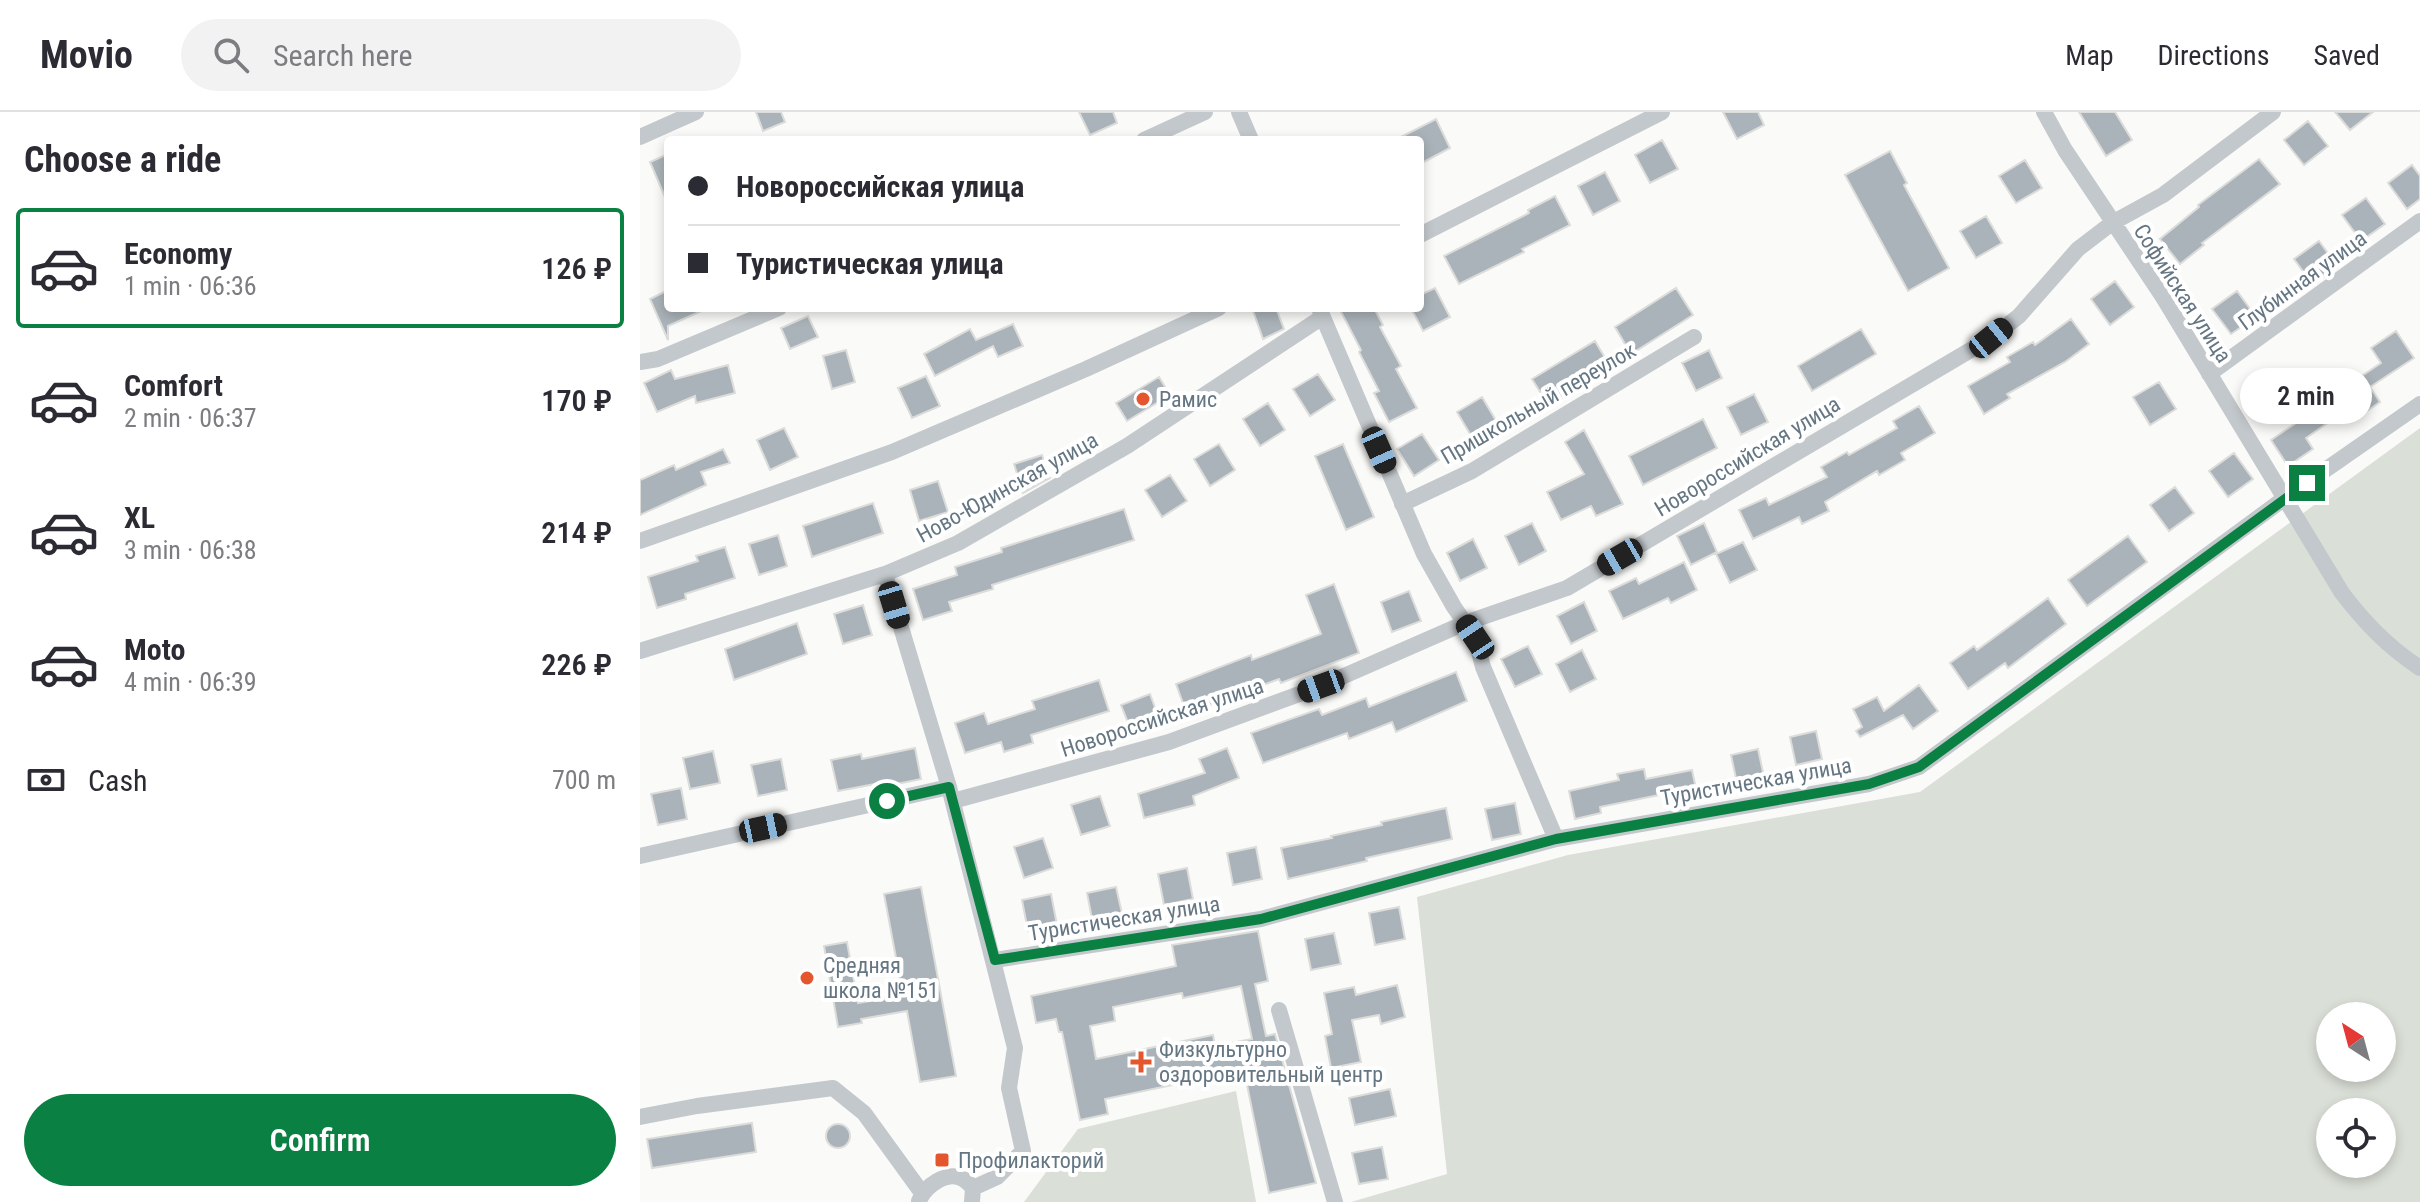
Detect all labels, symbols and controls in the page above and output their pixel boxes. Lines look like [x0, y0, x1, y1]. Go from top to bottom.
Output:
search box [181, 19, 741, 91]
text: Movio [40, 33, 133, 77]
icon: search [209, 33, 253, 77]
text: Search here [273, 38, 413, 73]
text: Map [2065, 39, 2114, 72]
text: Directions [2158, 39, 2269, 72]
text: Saved [2313, 39, 2380, 72]
text: Choose a ride [24, 139, 221, 181]
text: Новороссийская улица [736, 169, 1025, 204]
street label: Софийская улица [2129, 219, 2237, 367]
street label: Глубинная улица [2233, 226, 2371, 335]
icon: car [28, 232, 100, 304]
text: Economy [124, 236, 232, 271]
text: Туристическая улица [736, 246, 1004, 281]
text: 126 ₽ [541, 251, 612, 286]
text: 1 min · 06:36 [124, 271, 257, 301]
car [1965, 314, 2017, 362]
street label: Пришкольный переулок [1436, 337, 1640, 469]
icon: car [28, 364, 100, 436]
callout: 2 min [2241, 367, 2373, 423]
text: Comfort [124, 368, 223, 403]
text: 2 min [2277, 381, 2335, 411]
text: 170 ₽ [541, 383, 612, 418]
place label: Рамис [1159, 387, 1217, 412]
marker: Рамис [1134, 390, 1152, 408]
street label: Новороссийская улица [1650, 391, 1844, 522]
text: 2 min · 06:37 [124, 403, 257, 433]
car [1358, 423, 1400, 477]
street label: Ново-Юдинская улица [912, 427, 1102, 548]
route end [2289, 465, 2325, 501]
icon: car [28, 496, 100, 568]
text: XL [124, 500, 155, 535]
text: 214 ₽ [541, 515, 612, 550]
text: 3 min · 06:38 [124, 535, 257, 565]
car [1593, 535, 1647, 579]
car [876, 579, 912, 631]
car [1452, 610, 1498, 664]
icon: car [28, 628, 100, 700]
text: Moto [124, 632, 185, 667]
text: 226 ₽ [541, 647, 612, 682]
text: 4 min · 06:39 [124, 667, 257, 697]
car [1294, 667, 1348, 705]
street label: Новороссийская улица [1058, 673, 1267, 762]
street label: Туристическая улица [1659, 752, 1854, 811]
icon: cash [24, 758, 68, 802]
text: Cash [88, 763, 148, 798]
text: 700 m [552, 765, 616, 795]
route start [869, 783, 905, 819]
car [737, 811, 789, 845]
street label: Туристическая улица [1026, 891, 1222, 946]
place label: Средняя школа №151 [823, 953, 939, 1003]
marker: Средняя школа №151 [798, 969, 816, 987]
north arrow [2316, 1002, 2396, 1082]
map controls [2316, 1002, 2396, 1178]
place label: Физкультурно оздоровительный центр [1159, 1037, 1383, 1087]
marker: Физкультурно оздоровительный центр [1130, 1051, 1152, 1073]
button: Confirm [24, 1094, 616, 1186]
button: locate [2316, 1098, 2396, 1178]
place label: Профилакторий [958, 1148, 1104, 1173]
marker: Профилакторий [933, 1151, 951, 1169]

